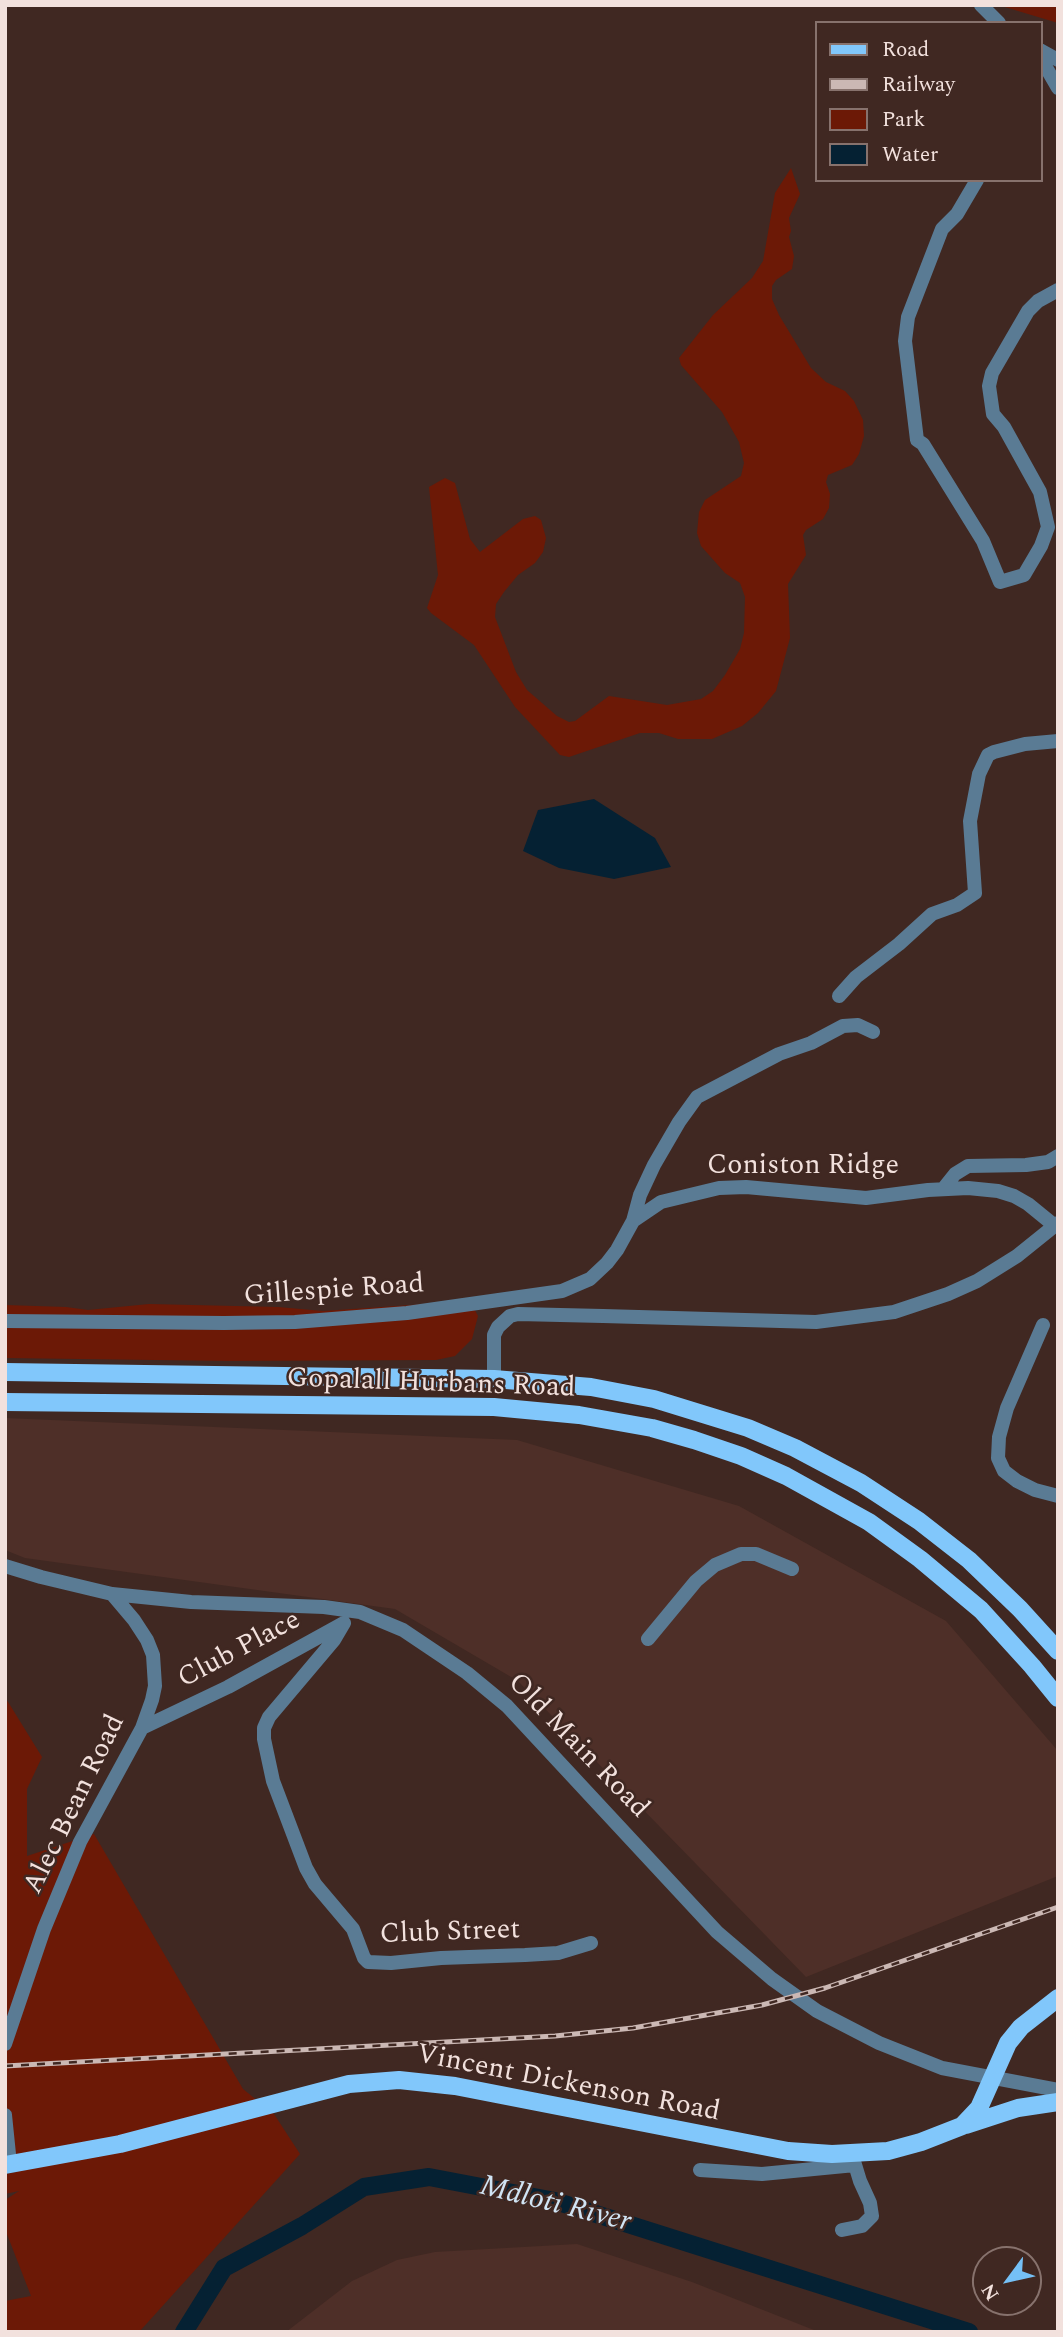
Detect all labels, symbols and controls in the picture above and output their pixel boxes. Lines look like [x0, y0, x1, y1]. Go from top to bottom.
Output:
legend [814, 21, 1042, 182]
text: Road [882, 34, 929, 66]
text: Railway [882, 69, 955, 101]
text: Park [882, 104, 925, 136]
text: Water [882, 139, 938, 171]
street label: Coniston Ridge [707, 1151, 899, 1185]
street label: Gillespie Road [243, 1269, 425, 1315]
street label: Gopalall Hurbans Road [286, 1363, 576, 1407]
street label: Club Place [173, 1605, 307, 1697]
street label: Old Main Road [499, 1667, 655, 1827]
street label: Alec Bean Road [18, 1710, 134, 1900]
street label: Club Street [379, 1915, 521, 1953]
street label: Vincent Dickenson Road [413, 2039, 723, 2131]
water label: Mdloti River [476, 2170, 634, 2242]
north arrow [972, 2246, 1042, 2316]
text: N [974, 2277, 1007, 2306]

